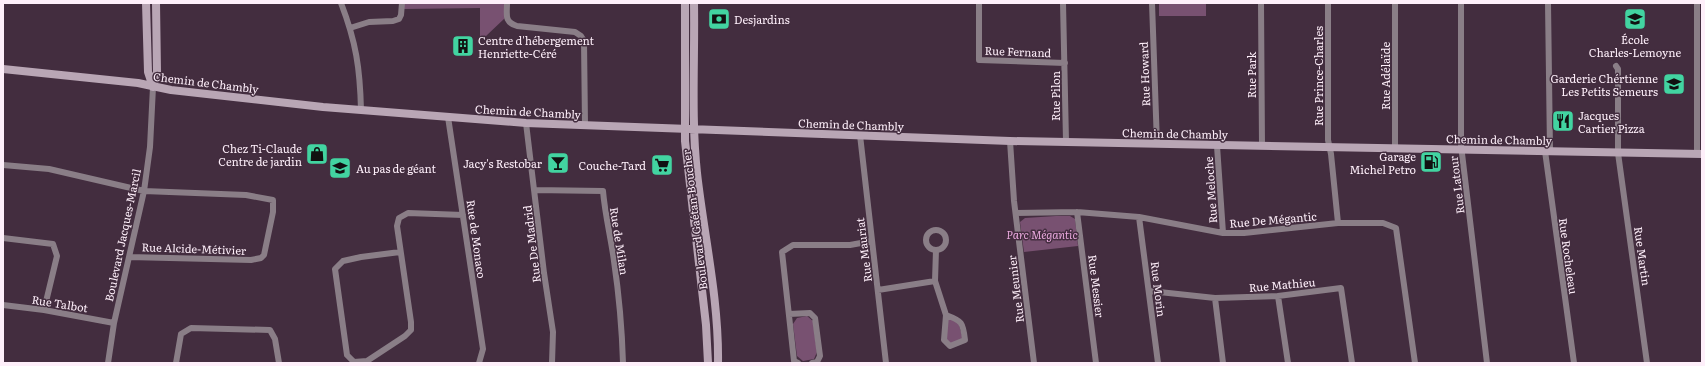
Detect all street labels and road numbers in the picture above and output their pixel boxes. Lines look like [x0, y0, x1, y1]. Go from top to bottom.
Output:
street label: Rue Prince-Charles [1310, 26, 1326, 126]
street label: Rue Howard [1135, 41, 1153, 107]
street label: Rue Fernand [984, 42, 1052, 60]
street label: Rue Adélaïde [1377, 42, 1393, 110]
street label: Rue Park [1243, 51, 1259, 98]
street label: Chemin de Chambly [152, 68, 260, 96]
street label: Rue Pilon [1047, 71, 1063, 121]
street label: Chemin de Chambly [475, 100, 582, 122]
street label: Chemin de Chambly [798, 114, 905, 134]
street label: Chemin de Chambly [1122, 124, 1229, 142]
street label: Chemin de Chambly [1446, 130, 1553, 148]
street label: Boulevard Gaétan-Boucher [677, 148, 711, 291]
street label: Rue Latour [1444, 154, 1467, 215]
street label: Rue Meloche [1200, 156, 1220, 224]
street label: Boulevard Jacques-Marcil [100, 167, 144, 303]
street label: Rue de Monaco [464, 199, 490, 279]
street label: Rue De Madrid [518, 204, 544, 284]
street label: Rue de Milan [607, 206, 633, 276]
street label: Rue De Mégantic [1229, 207, 1318, 231]
street label: Rue Mauriat [851, 216, 875, 283]
street label: Rue Rocheleau [1556, 217, 1582, 295]
street label: Rue Martin [1631, 225, 1655, 287]
street label: Rue Alcide-Métivier [141, 238, 247, 258]
street label: Rue Meunier [1003, 254, 1027, 324]
street label: Rue Messier [1085, 254, 1109, 319]
street label: Rue Morin [1148, 260, 1170, 318]
street label: Rue Mathieu [1248, 273, 1316, 295]
street label: Rue Talbot [31, 291, 90, 315]

